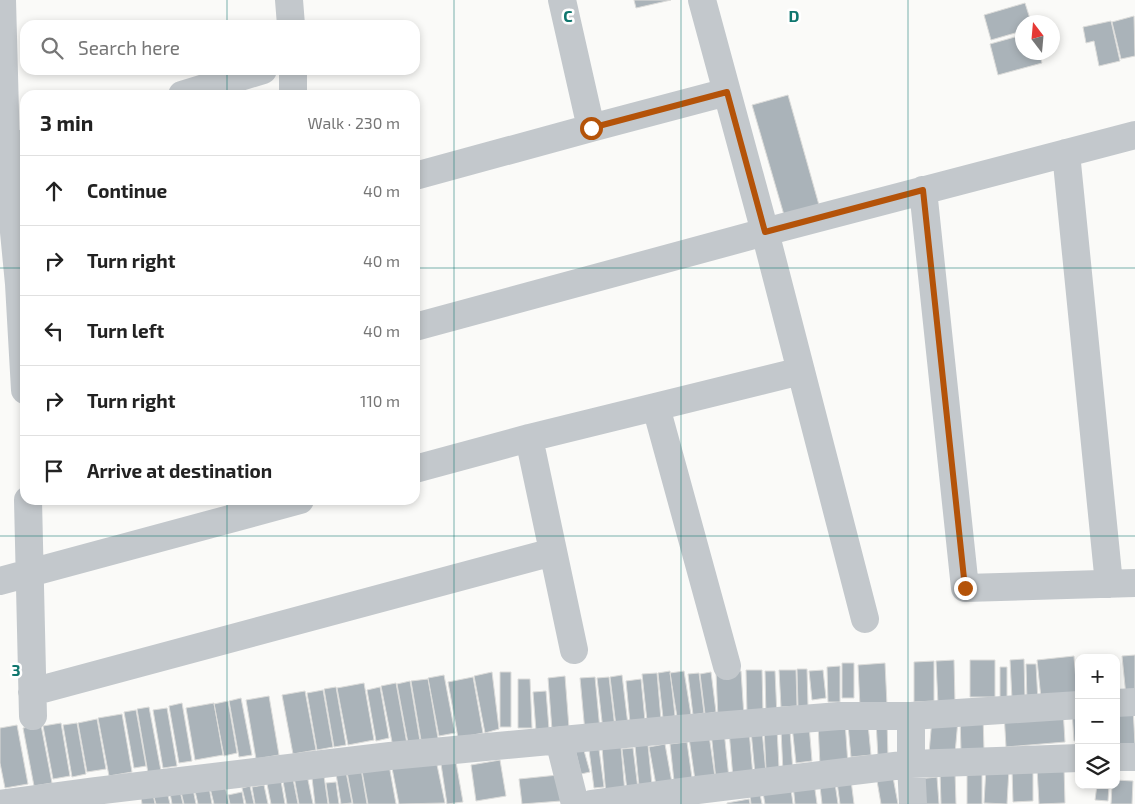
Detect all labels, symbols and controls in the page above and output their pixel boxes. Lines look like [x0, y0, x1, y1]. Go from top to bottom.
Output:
text: C [563, 6, 573, 25]
text: D [789, 6, 800, 25]
north arrow [1015, 15, 1060, 60]
search box [20, 20, 420, 75]
icon: search [38, 34, 66, 62]
text: Search here [78, 36, 180, 59]
text: 3 min [40, 110, 93, 135]
text: Walk · 230 m [307, 113, 400, 132]
route start [580, 117, 603, 140]
icon: ahead [40, 177, 68, 205]
text: Continue [87, 179, 167, 202]
text: 40 m [363, 181, 400, 200]
icon: right [40, 247, 68, 275]
text: Turn right [87, 249, 175, 272]
text: 40 m [363, 251, 400, 270]
icon: left [40, 317, 68, 345]
text: Turn left [87, 319, 164, 342]
text: 40 m [363, 321, 400, 340]
icon: right [40, 387, 68, 415]
text: Turn right [87, 389, 175, 412]
text: 110 m [360, 391, 400, 410]
icon: arrive [40, 457, 68, 485]
text: Arrive at destination [87, 459, 272, 482]
route end [954, 577, 977, 600]
map controls [1075, 654, 1120, 789]
button: + [1075, 654, 1120, 699]
text: 3 [11, 660, 21, 679]
button: − [1075, 699, 1120, 744]
button: layers [1075, 744, 1120, 789]

